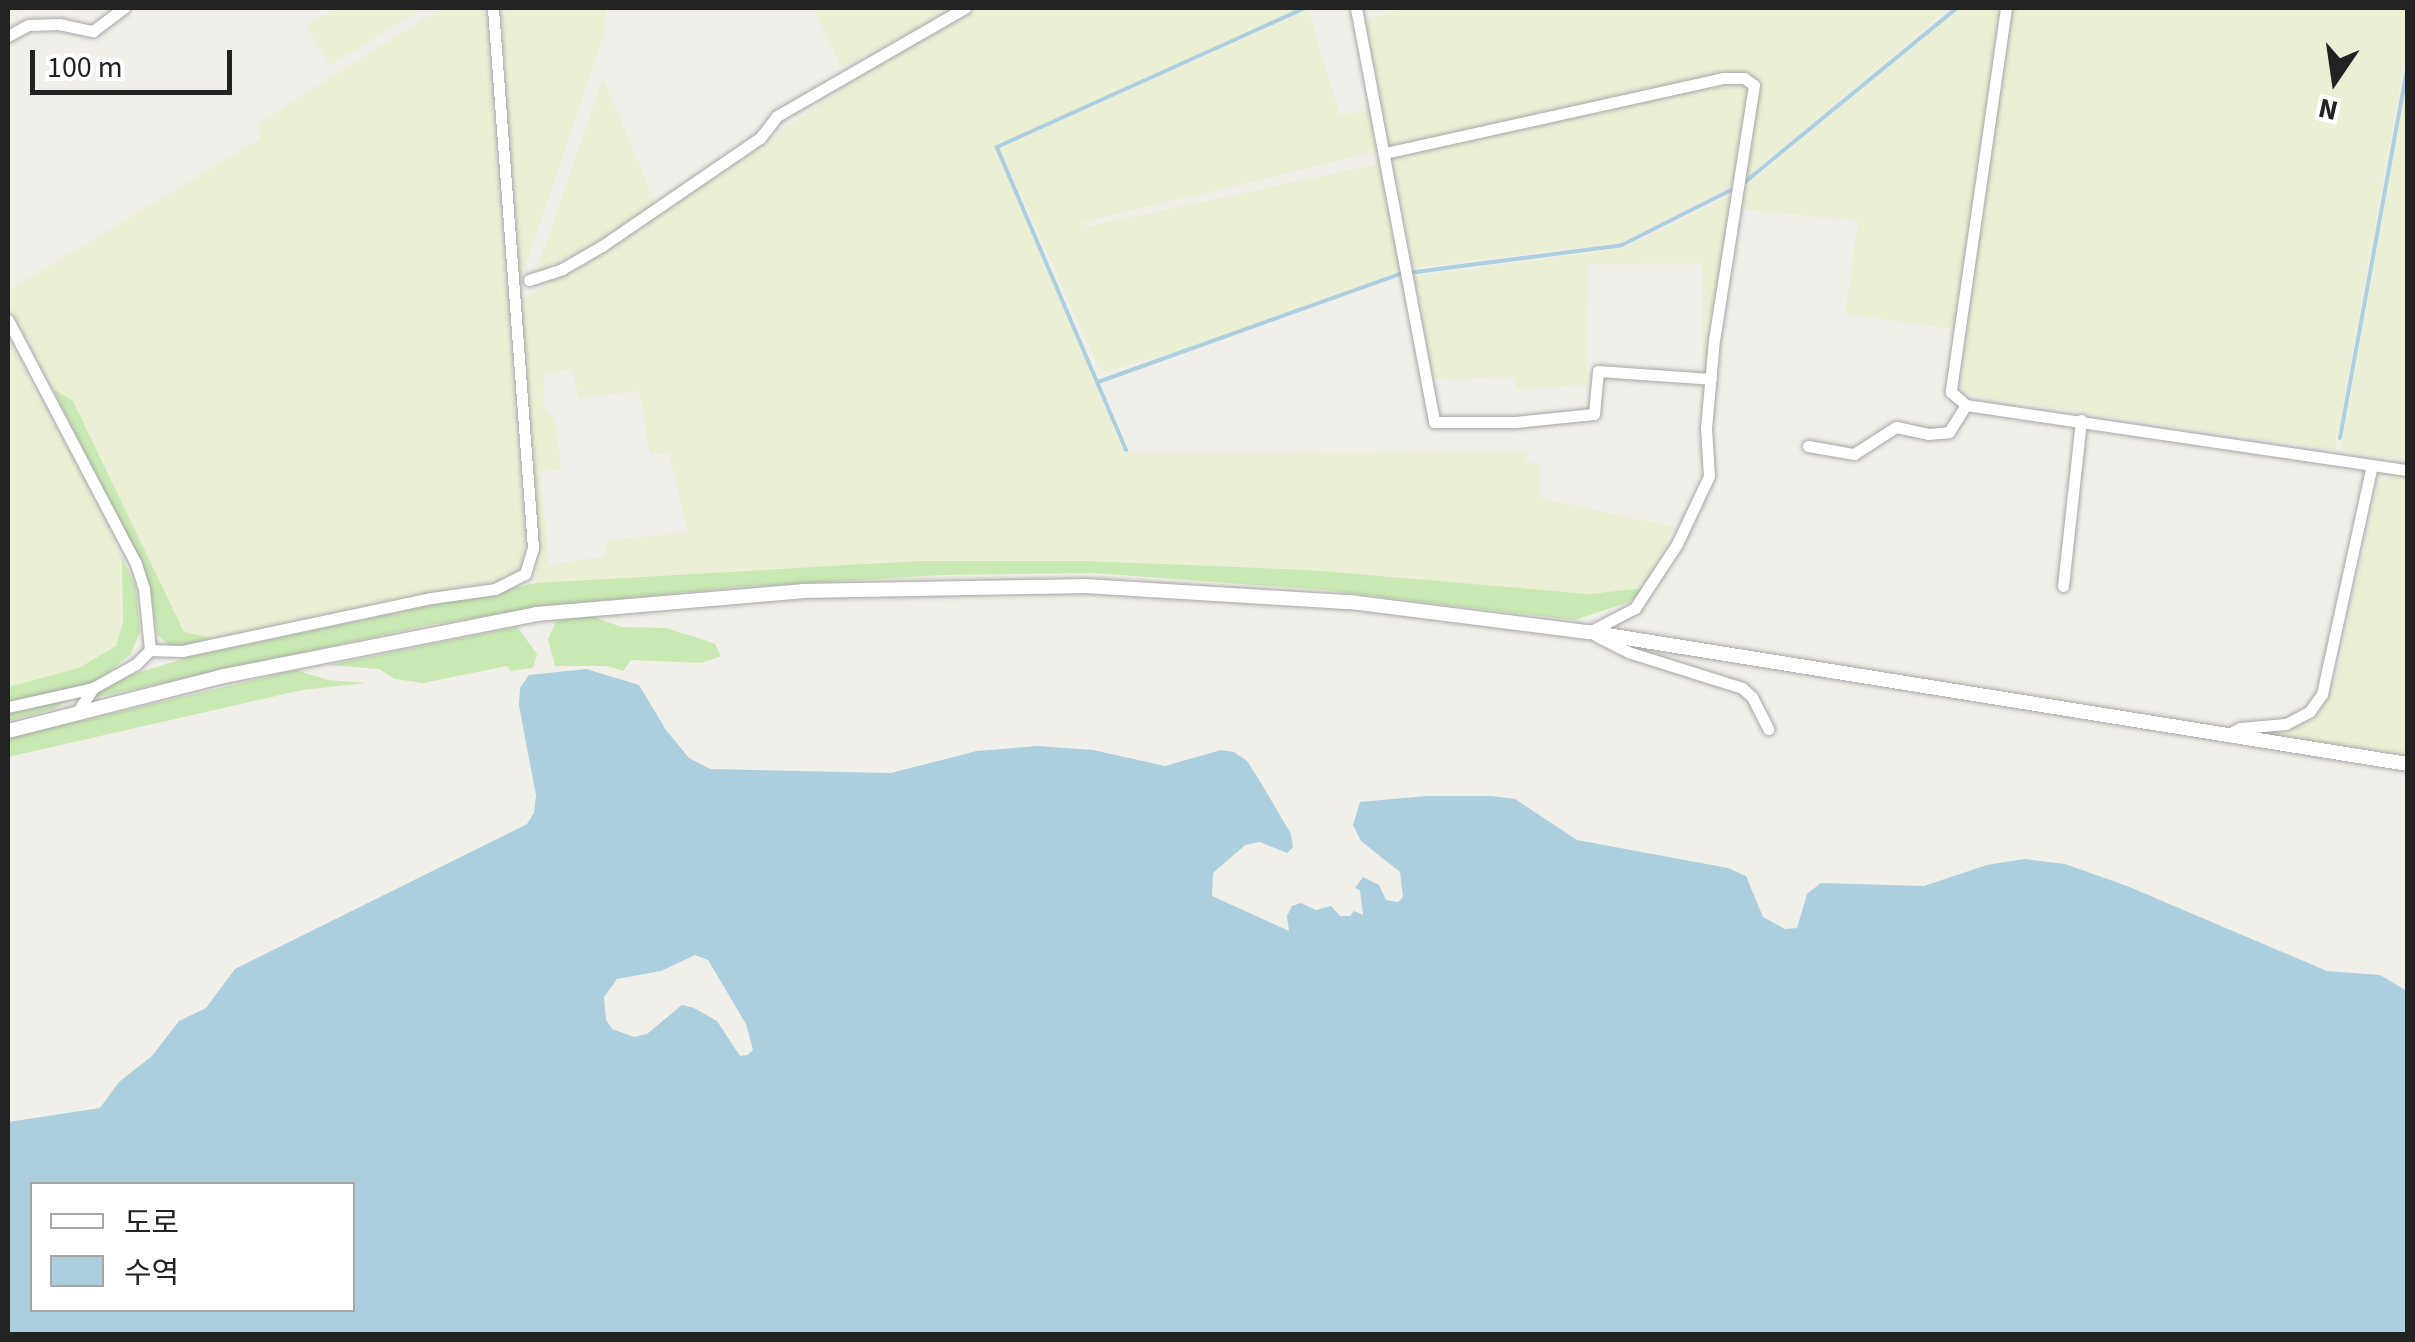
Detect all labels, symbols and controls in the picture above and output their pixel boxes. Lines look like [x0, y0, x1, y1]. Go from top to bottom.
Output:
scale bar [35, 30, 238, 92]
north arrow [2285, 30, 2385, 130]
text: 100 m [47, 46, 123, 89]
text: N [2315, 88, 2342, 131]
legend [30, 1182, 355, 1312]
text: 도로 [124, 1202, 179, 1245]
text: 수역 [124, 1252, 179, 1295]

